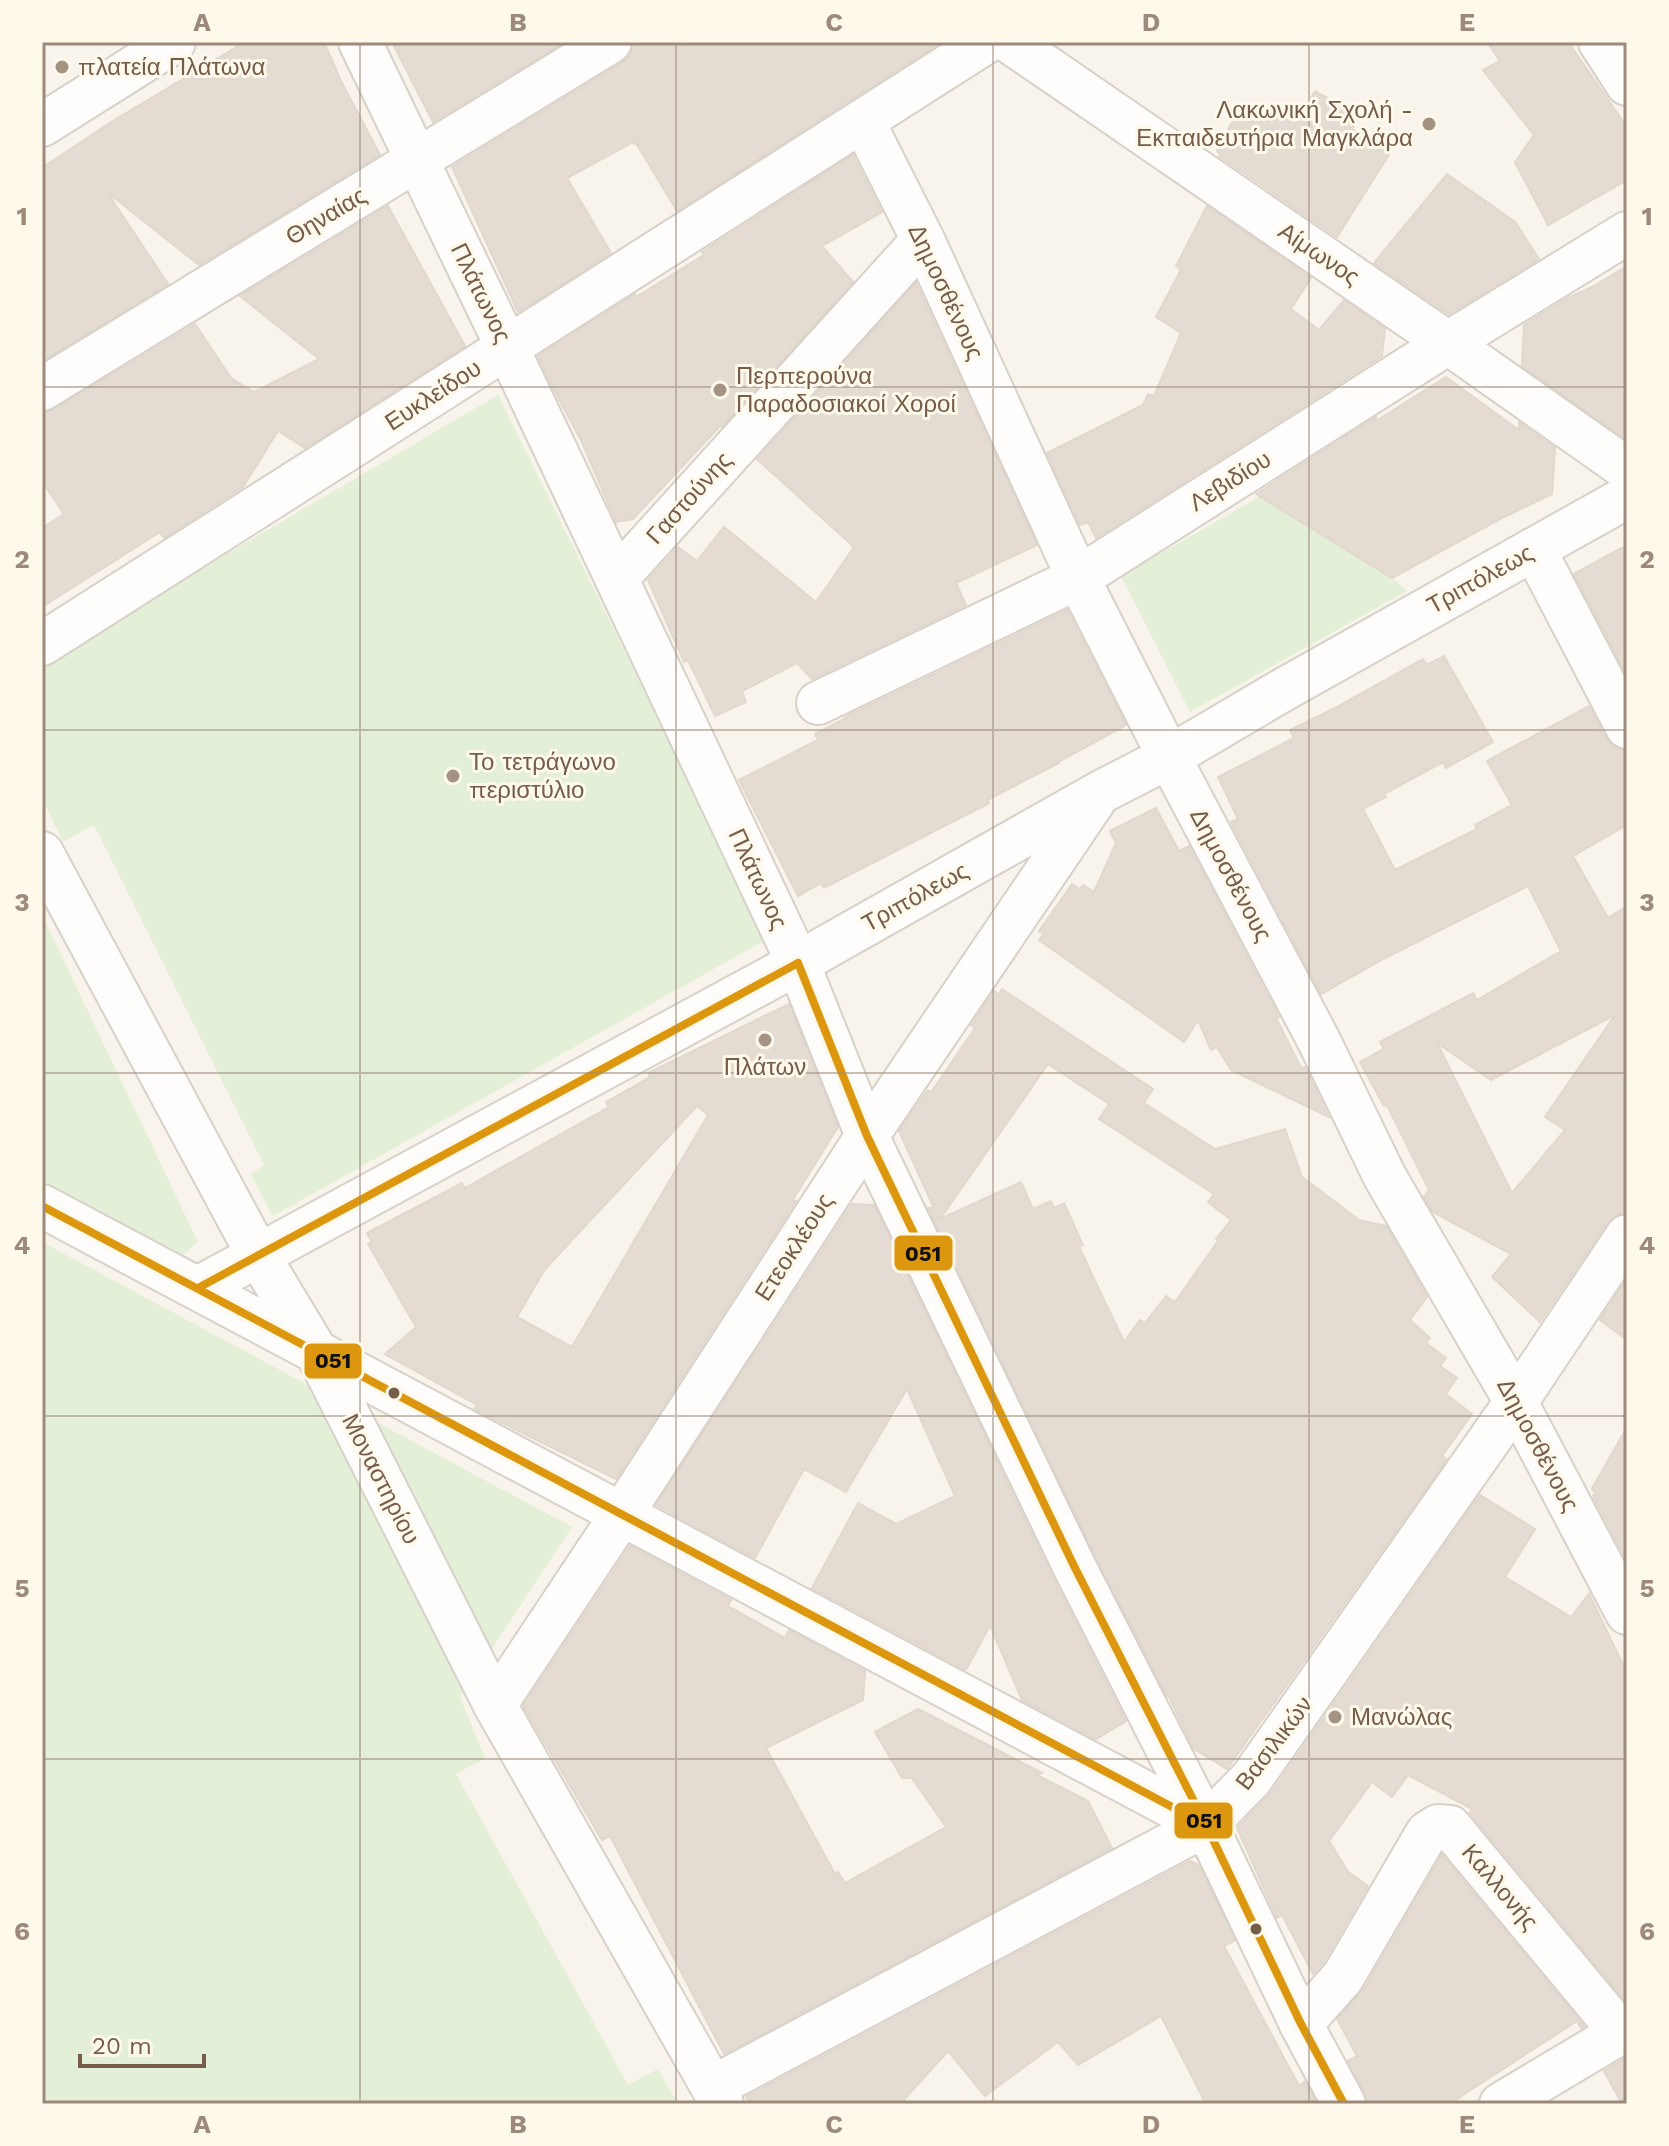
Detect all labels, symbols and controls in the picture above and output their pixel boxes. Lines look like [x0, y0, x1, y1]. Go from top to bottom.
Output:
text: A [193, 7, 211, 37]
text: B [509, 7, 527, 37]
text: C [825, 7, 843, 37]
text: D [1142, 7, 1160, 37]
text: E [1459, 7, 1475, 37]
place label: πλατεία Πλάτωνα [78, 53, 265, 81]
marker: πλατεία Πλάτωνα [53, 58, 71, 76]
place label: Λακωνική Σχολή - Εκπαιδευτήρια Μαγκλάρα [1136, 96, 1413, 152]
marker: Λακωνική Σχολή - Εκπαιδευτήρια Μαγκλάρα [1420, 115, 1438, 133]
street label: Θηναίας [281, 181, 371, 251]
text: 1 [16, 201, 28, 231]
text: 1 [1641, 201, 1653, 231]
street label: Αίμωνος [1273, 217, 1365, 291]
street label: Δημοσθένους [902, 220, 990, 364]
street label: Πλάτωνος [445, 238, 517, 348]
street label: Ευκλείδου [380, 354, 486, 436]
place label: Περπερούνα Παραδοσιακοί Χοροί [736, 362, 956, 418]
marker: Περπερούνα Παραδοσιακοί Χοροί [711, 381, 729, 399]
street label: Λεβιδίου [1184, 445, 1276, 517]
street label: Γαστούνης [640, 446, 738, 550]
street label: Τριπόλεως [1422, 538, 1538, 620]
text: 2 [14, 544, 30, 574]
text: 2 [1639, 544, 1655, 574]
place label: Το τετράγωνο περιστύλιο [469, 748, 616, 804]
marker: Το τετράγωνο περιστύλιο [444, 767, 462, 785]
street label: Δημοσθένους [1184, 804, 1278, 946]
street label: Πλάτωνος [723, 824, 793, 934]
street label: Τριπόλεως [857, 856, 973, 938]
text: 3 [14, 887, 30, 917]
text: 3 [1639, 887, 1655, 917]
marker: Πλάτων [756, 1031, 774, 1049]
place label: Πλάτων [724, 1053, 806, 1081]
street label: Ετεοκλέους [749, 1188, 839, 1306]
text: 4 [14, 1230, 31, 1260]
text: 4 [1639, 1230, 1656, 1260]
line badge: 051 [893, 1234, 954, 1272]
text: 051 [905, 1241, 941, 1266]
line badge: 051 [303, 1342, 363, 1380]
text: 051 [315, 1348, 351, 1373]
street label: Δημοσθένους [1491, 1374, 1585, 1516]
unlabelled marker [386, 1385, 402, 1401]
street label: Μοναστηρίου [336, 1409, 426, 1549]
text: 5 [14, 1573, 30, 1603]
text: 5 [1639, 1573, 1655, 1603]
street label: Βασιλικών [1230, 1691, 1318, 1795]
place label: Μανώλας [1351, 1703, 1452, 1731]
marker: Μανώλας [1326, 1708, 1344, 1726]
line badge: 051 [1173, 1801, 1234, 1840]
text: 051 [1186, 1808, 1222, 1833]
street label: Καλλονής [1456, 1838, 1544, 1936]
text: 6 [14, 1916, 30, 1946]
text: 6 [1639, 1916, 1655, 1946]
unlabelled marker [1248, 1921, 1264, 1937]
scale bar [80, 2018, 204, 2068]
text: 20 m [92, 2032, 152, 2060]
text: A [193, 2109, 211, 2139]
text: B [509, 2109, 527, 2139]
text: C [825, 2109, 843, 2139]
text: D [1142, 2109, 1160, 2139]
text: E [1459, 2109, 1475, 2139]

